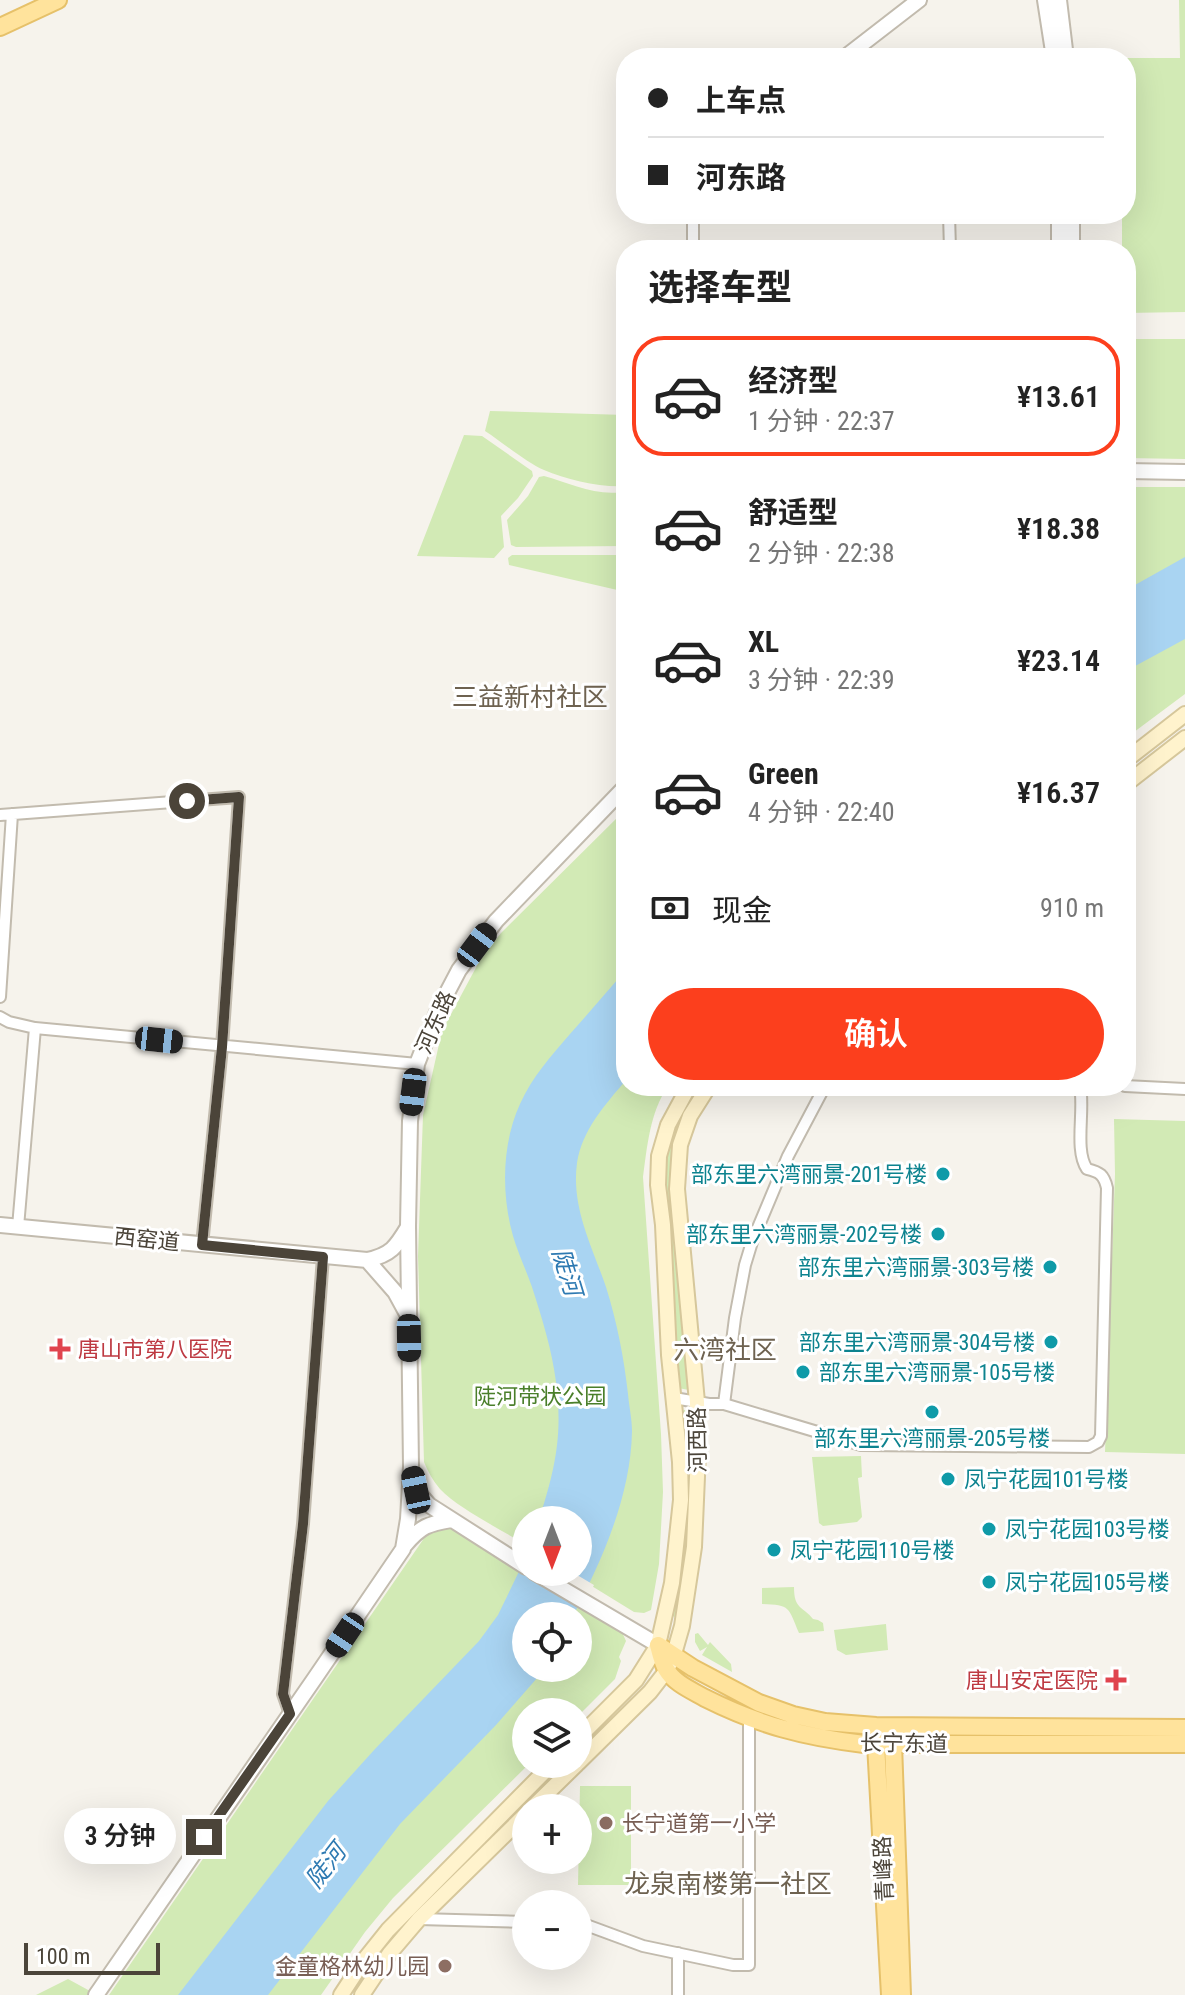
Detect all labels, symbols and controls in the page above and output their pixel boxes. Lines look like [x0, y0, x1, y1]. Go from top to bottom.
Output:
text: 上车点 [696, 83, 786, 118]
text: 河东路 [696, 160, 786, 195]
text: 选择车型 [648, 267, 792, 309]
icon: car [652, 360, 724, 432]
text: 经济型 [748, 363, 838, 398]
text: ¥13.61 [1017, 379, 1100, 414]
text: 1 分钟 · 22:37 [748, 406, 894, 436]
icon: car [652, 492, 724, 564]
text: 舒适型 [748, 495, 838, 530]
text: ¥18.38 [1017, 511, 1100, 546]
text: 2 分钟 · 22:38 [748, 538, 894, 568]
icon: car [652, 624, 724, 696]
text: XL [748, 624, 779, 659]
text: ¥23.14 [1017, 643, 1100, 678]
text: 3 分钟 · 22:39 [748, 665, 894, 695]
district label: 三益新村社区 [452, 682, 608, 712]
icon: car [652, 756, 724, 828]
text: Green [748, 756, 819, 791]
text: ¥16.37 [1017, 775, 1100, 810]
route start [169, 783, 205, 819]
text: 4 分钟 · 22:40 [748, 797, 894, 827]
icon: cash [648, 886, 692, 930]
text: 现金 [712, 893, 772, 928]
text: 910 m [1040, 893, 1104, 923]
car [453, 919, 501, 971]
street label: 河东路 [411, 987, 460, 1057]
button: 确认 [648, 988, 1104, 1080]
car [134, 1026, 184, 1054]
car [398, 1067, 428, 1117]
place label: 部东里六湾丽景-201号楼 [691, 1162, 927, 1187]
marker: 部东里六湾丽景-201号楼 [934, 1165, 952, 1183]
place label: 部东里六湾丽景-202号楼 [686, 1222, 922, 1247]
street label: 西窑道 [113, 1224, 181, 1255]
marker: 部东里六湾丽景-202号楼 [929, 1225, 947, 1243]
water label: 陡河 [547, 1245, 589, 1303]
place label: 部东里六湾丽景-303号楼 [798, 1255, 1034, 1280]
marker: 部东里六湾丽景-303号楼 [1041, 1258, 1059, 1276]
car [397, 1314, 421, 1362]
place label: 部东里六湾丽景-304号楼 [799, 1330, 1035, 1355]
marker: 部东里六湾丽景-304号楼 [1042, 1333, 1060, 1351]
district label: 六湾社区 [673, 1335, 777, 1365]
place label: 唐山市第八医院 [78, 1337, 232, 1362]
marker: 唐山市第八医院 [49, 1338, 71, 1360]
place label: 部东里六湾丽景-105号楼 [819, 1360, 1055, 1385]
marker: 部东里六湾丽景-105号楼 [794, 1363, 812, 1381]
park label: 陡河带状公园 [474, 1384, 606, 1409]
marker: 部东里六湾丽景-205号楼 [923, 1403, 941, 1421]
street label: 河西路 [684, 1407, 711, 1473]
place label: 部东里六湾丽景-205号楼 [814, 1426, 1050, 1451]
car [399, 1464, 433, 1516]
place label: 凤宁花园101号楼 [964, 1467, 1129, 1492]
marker: 凤宁花园101号楼 [939, 1470, 957, 1488]
north arrow [512, 1506, 592, 1586]
map controls [512, 1506, 592, 1970]
place label: 凤宁花园103号楼 [1005, 1517, 1170, 1542]
marker: 凤宁花园103号楼 [980, 1520, 998, 1538]
place label: 凤宁花园110号楼 [790, 1538, 955, 1563]
marker: 凤宁花园110号楼 [765, 1541, 783, 1559]
place label: 凤宁花园105号楼 [1005, 1570, 1170, 1595]
marker: 凤宁花园105号楼 [980, 1573, 998, 1591]
button: locate [512, 1602, 592, 1682]
car [322, 1608, 368, 1662]
place label: 唐山安定医院 [966, 1668, 1098, 1693]
marker: 唐山安定医院 [1105, 1669, 1127, 1691]
button: layers [512, 1698, 592, 1778]
street label: 长宁东道 [860, 1730, 948, 1757]
button: + [512, 1794, 592, 1874]
callout: 3 分钟 [64, 1809, 176, 1865]
place label: 长宁道第一小学 [622, 1811, 776, 1836]
marker: 长宁道第一小学 [597, 1814, 615, 1832]
route end [186, 1819, 222, 1855]
text: 3 分钟 [84, 1821, 156, 1851]
water label: 陡河 [300, 1835, 354, 1894]
street label: 青峰路 [869, 1835, 898, 1903]
district label: 龙泉南楼第一社区 [624, 1869, 832, 1899]
button: − [512, 1890, 592, 1970]
scale bar [24, 1939, 160, 1975]
text: 100 m [36, 1944, 90, 1969]
place label: 金童格林幼儿园 [275, 1954, 429, 1979]
marker: 金童格林幼儿园 [436, 1957, 454, 1975]

